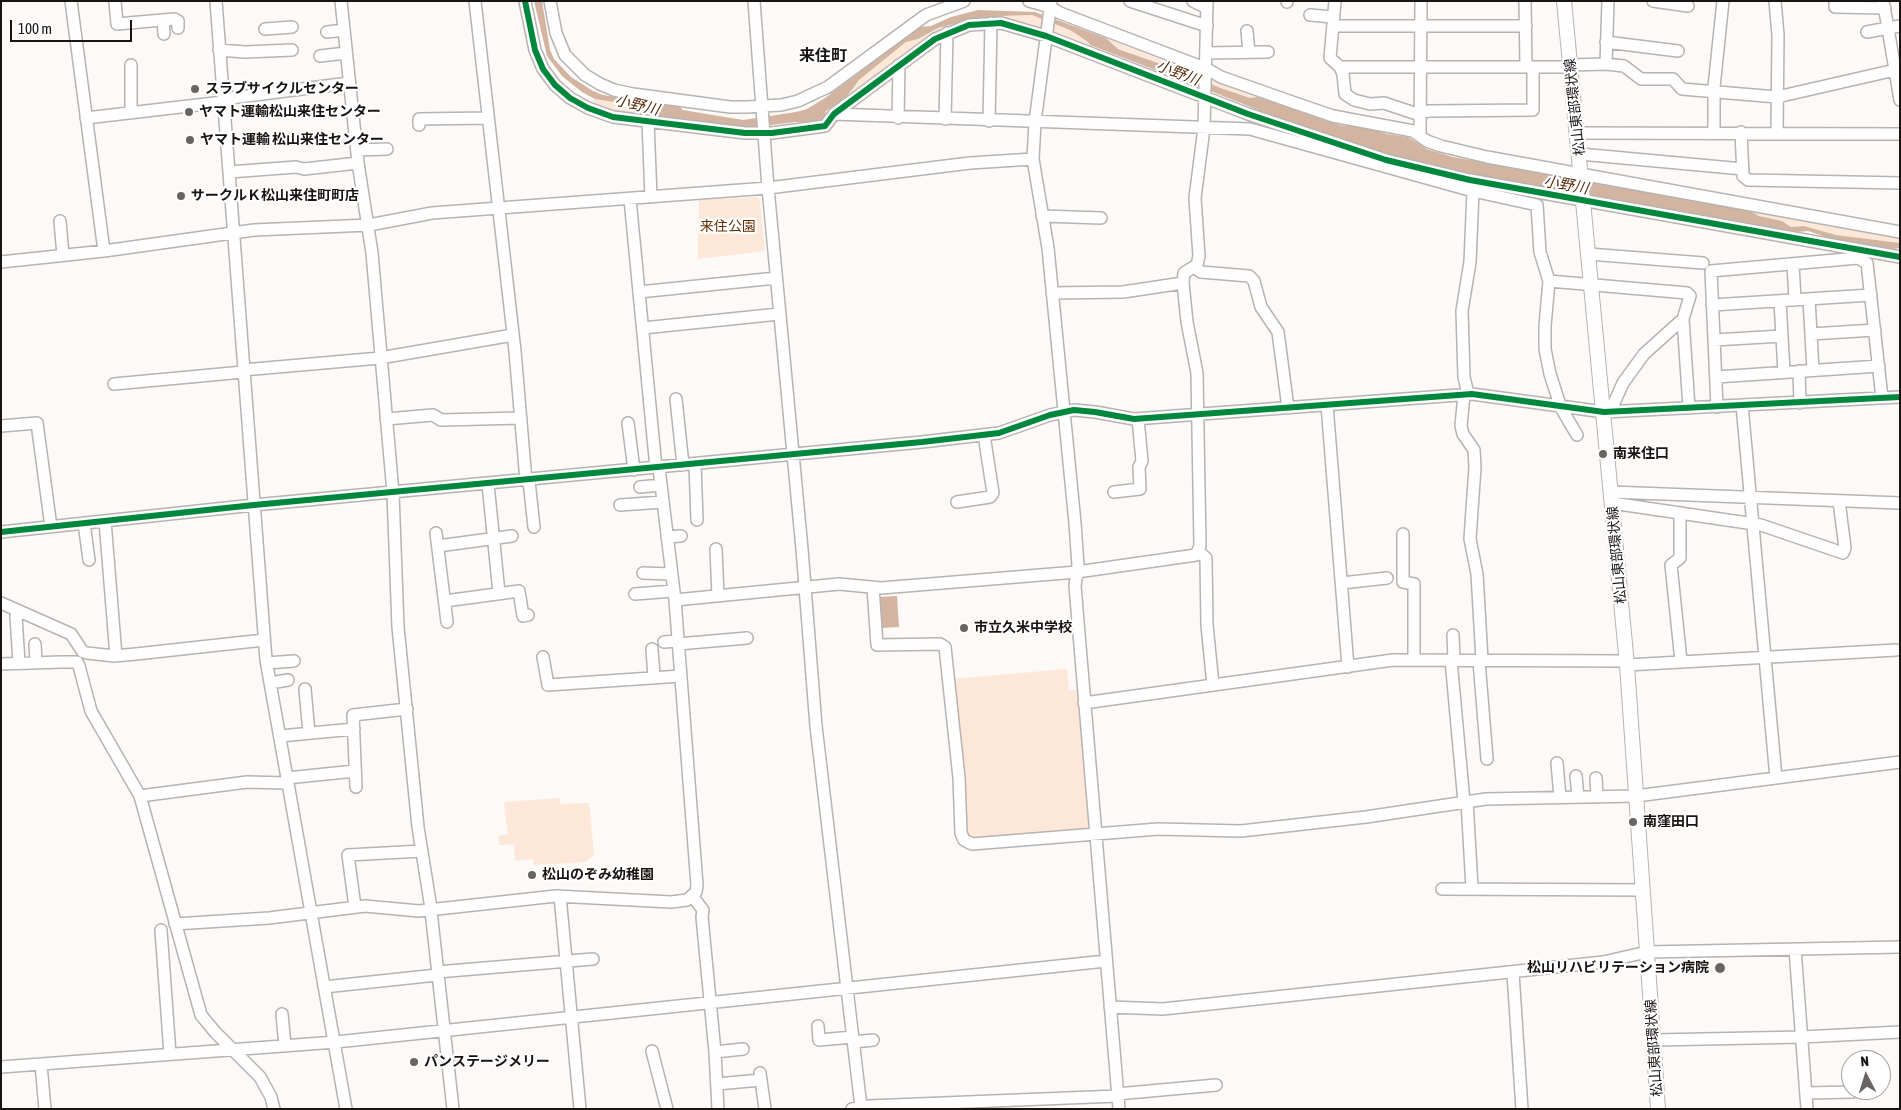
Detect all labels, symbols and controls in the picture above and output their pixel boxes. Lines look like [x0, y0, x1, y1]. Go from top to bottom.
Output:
scale bar [12, 10, 135, 42]
text: 100 m [18, 20, 52, 37]
district label: 来住町 [799, 46, 847, 66]
water label: 小野川 [1154, 57, 1202, 89]
street label: 松山東部環状線 [1562, 57, 1588, 157]
place label: スラブサイクルセンター [205, 81, 359, 97]
marker: スラブサイクルセンター [189, 83, 201, 95]
water label: 小野川 [613, 91, 661, 119]
place label: ヤマト運輸松山来住センター [199, 104, 381, 120]
marker: ヤマト運輸松山来住センター [183, 106, 195, 118]
place label: ヤマト運輸 松山来住センター [200, 132, 384, 148]
marker: ヤマト運輸 松山来住センター [184, 134, 196, 146]
water label: 小野川 [1542, 172, 1590, 198]
place label: サークルＫ松山来住町町店 [191, 188, 359, 204]
marker: サークルＫ松山来住町町店 [175, 190, 187, 202]
park label: 来住公園 [700, 219, 756, 235]
place label: 南来住口 [1613, 446, 1669, 462]
marker: 南来住口 [1597, 448, 1609, 460]
street label: 松山東部環状線 [1604, 505, 1630, 605]
place label: 市立久米中学校 [974, 620, 1072, 636]
marker: 市立久米中学校 [958, 622, 970, 634]
place label: 南窪田口 [1643, 814, 1699, 830]
marker: 南窪田口 [1627, 816, 1639, 828]
place label: 松山のぞみ幼稚園 [542, 867, 654, 883]
marker: 松山のぞみ幼稚園 [526, 869, 538, 881]
place label: 松山リハビリテーション病院 [1527, 960, 1709, 976]
marker: 松山リハビリテーション病院 [1713, 961, 1727, 975]
street label: 松山東部環状線 [1642, 999, 1666, 1097]
north arrow [1841, 1050, 1891, 1100]
text: N [1860, 1053, 1870, 1069]
place label: パンステージメリー [424, 1054, 550, 1070]
marker: パンステージメリー [408, 1056, 420, 1068]

